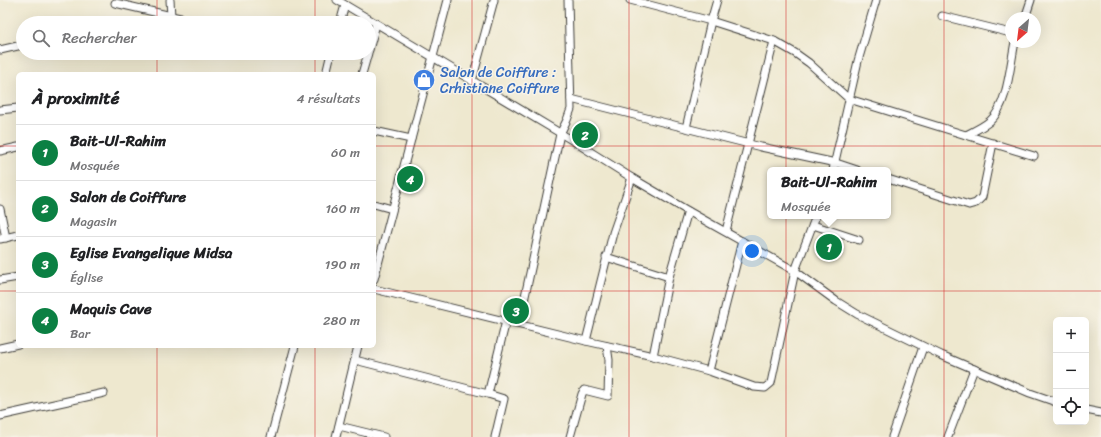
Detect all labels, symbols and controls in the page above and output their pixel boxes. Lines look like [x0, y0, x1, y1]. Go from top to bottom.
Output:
north arrow [1005, 12, 1041, 48]
search box [16, 16, 376, 60]
text: Rechercher [62, 25, 137, 51]
icon: search [30, 27, 52, 49]
place label: Salon de Coiffure : Crhistiane Coiffure [440, 60, 559, 101]
shop icon: Salon de Coiffure : Crhistiane Coiffure [411, 67, 437, 93]
text: À proximité [32, 83, 119, 113]
text: 4 résultats [297, 87, 360, 110]
pin: 2 [572, 120, 598, 150]
text: Bait-Ul-Rahim [70, 128, 166, 154]
text: 1 [42, 141, 48, 164]
text: 60 m [331, 141, 360, 164]
text: Mosquée [70, 154, 119, 177]
pin: 4 [397, 164, 423, 194]
popup [767, 167, 891, 219]
text: Bait-Ul-Rahim [781, 169, 877, 195]
text: Salon de Coiffure [70, 184, 186, 210]
text: Mosquée [781, 195, 830, 218]
text: 2 [41, 197, 49, 220]
text: 160 m [325, 197, 360, 220]
text: Magasin [70, 210, 117, 233]
pin: 1 [816, 232, 842, 262]
text: Eglise Evangelique Midsa [70, 240, 232, 266]
your location [742, 241, 762, 261]
text: 3 [41, 253, 49, 276]
text: 190 m [325, 253, 360, 276]
text: Église [70, 266, 103, 289]
text: Maquis Cave [70, 296, 152, 322]
pin: 3 [503, 296, 529, 326]
text: 4 [41, 309, 49, 332]
text: 280 m [323, 309, 360, 332]
map controls [1053, 317, 1089, 425]
button: + [1053, 317, 1089, 353]
text: Bar [70, 322, 90, 345]
button: − [1053, 353, 1089, 389]
button: locate [1053, 389, 1089, 425]

